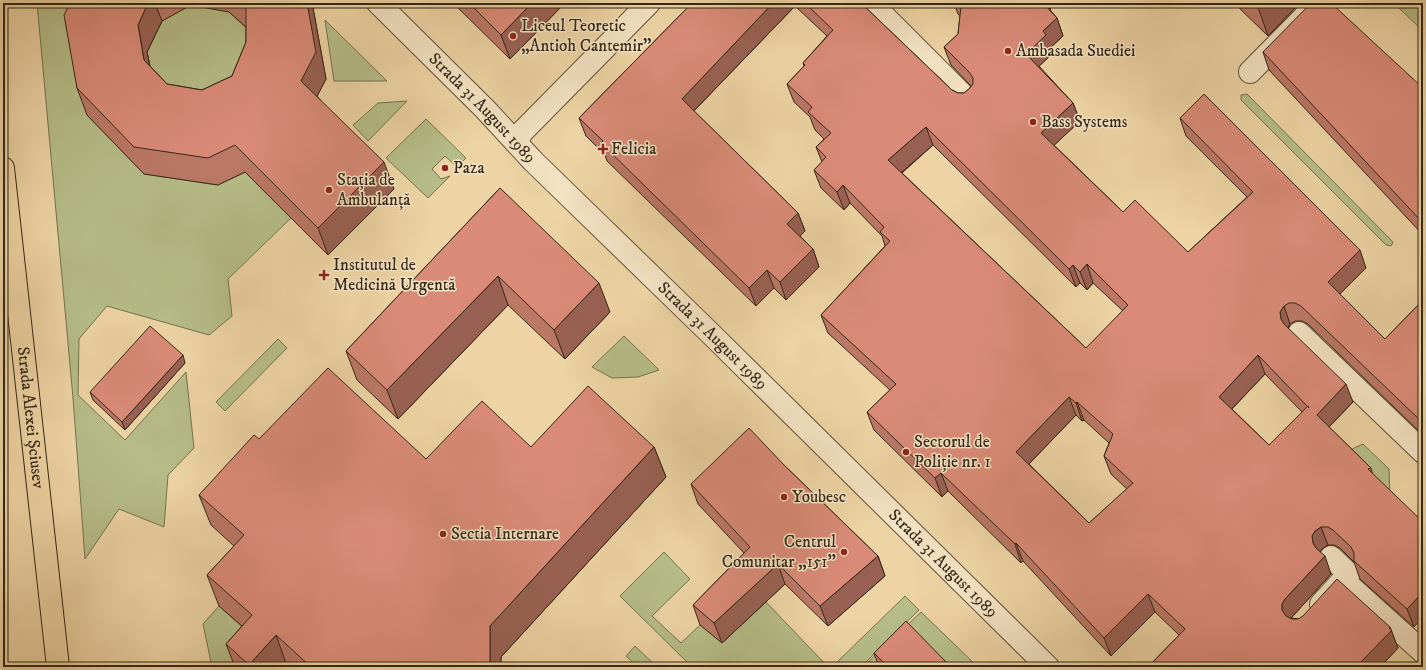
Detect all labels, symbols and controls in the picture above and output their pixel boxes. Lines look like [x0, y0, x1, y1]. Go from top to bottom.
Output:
place label: Liceul Teoretic „Antioh Cantemir” [521, 15, 652, 57]
marker: Liceul Teoretic „Antioh Cantemir” [508, 31, 518, 41]
place label: Ambasada Suediei [1016, 40, 1135, 62]
marker: Ambasada Suediei [1003, 46, 1013, 56]
street label: Strada 31 August 1989 [424, 48, 541, 168]
place label: Bass Systems [1041, 111, 1128, 133]
marker: Bass Systems [1028, 117, 1038, 127]
place label: Felicia [611, 138, 657, 160]
marker: Felicia [598, 144, 608, 154]
place label: Paza [453, 157, 485, 179]
marker: Paza [440, 163, 450, 173]
place label: Stația de Ambulanță [337, 169, 411, 211]
marker: Stația de Ambulanță [324, 185, 334, 195]
place label: Institutul de Medicină Urgentă [333, 254, 456, 296]
marker: Institutul de Medicină Urgentă [318, 269, 330, 281]
street label: Strada 31 August 1989 [653, 277, 772, 395]
street label: Strada Alexei Șciusev [12, 345, 49, 490]
place label: Sectorul de Poliție nr. 1 [914, 431, 991, 473]
marker: Sectorul de Poliție nr. 1 [901, 447, 911, 457]
place label: Youbesc [792, 486, 846, 508]
marker: Youbesc [779, 492, 789, 502]
street label: Strada 31 August 1989 [884, 504, 1003, 622]
place label: Sectia Internare [451, 523, 559, 545]
marker: Sectia Internare [438, 529, 448, 539]
place label: Centrul Comunitar „151” [722, 531, 836, 573]
marker: Centrul Comunitar „151” [839, 547, 849, 557]

